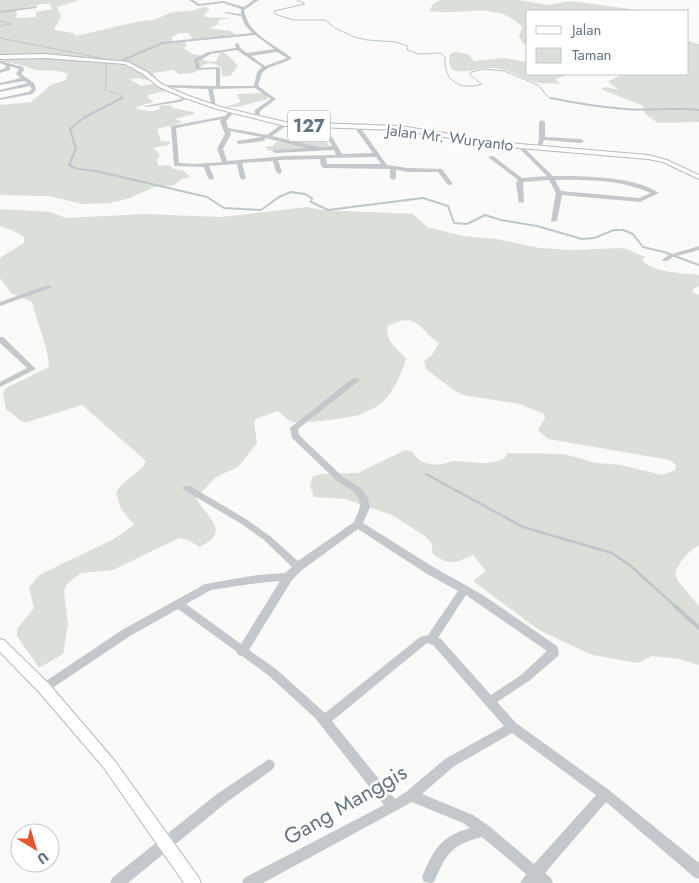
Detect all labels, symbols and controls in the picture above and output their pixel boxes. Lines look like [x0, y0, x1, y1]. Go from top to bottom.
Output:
legend [526, 10, 689, 75]
text: Jalan [570, 19, 601, 41]
text: Taman [572, 44, 611, 66]
road number: 127 [288, 110, 330, 142]
street label: Jalan Mr. Wuryanto [383, 118, 515, 157]
street label: Gang Manggis [277, 756, 413, 852]
north arrow [10, 823, 60, 873]
text: U [33, 847, 53, 869]

